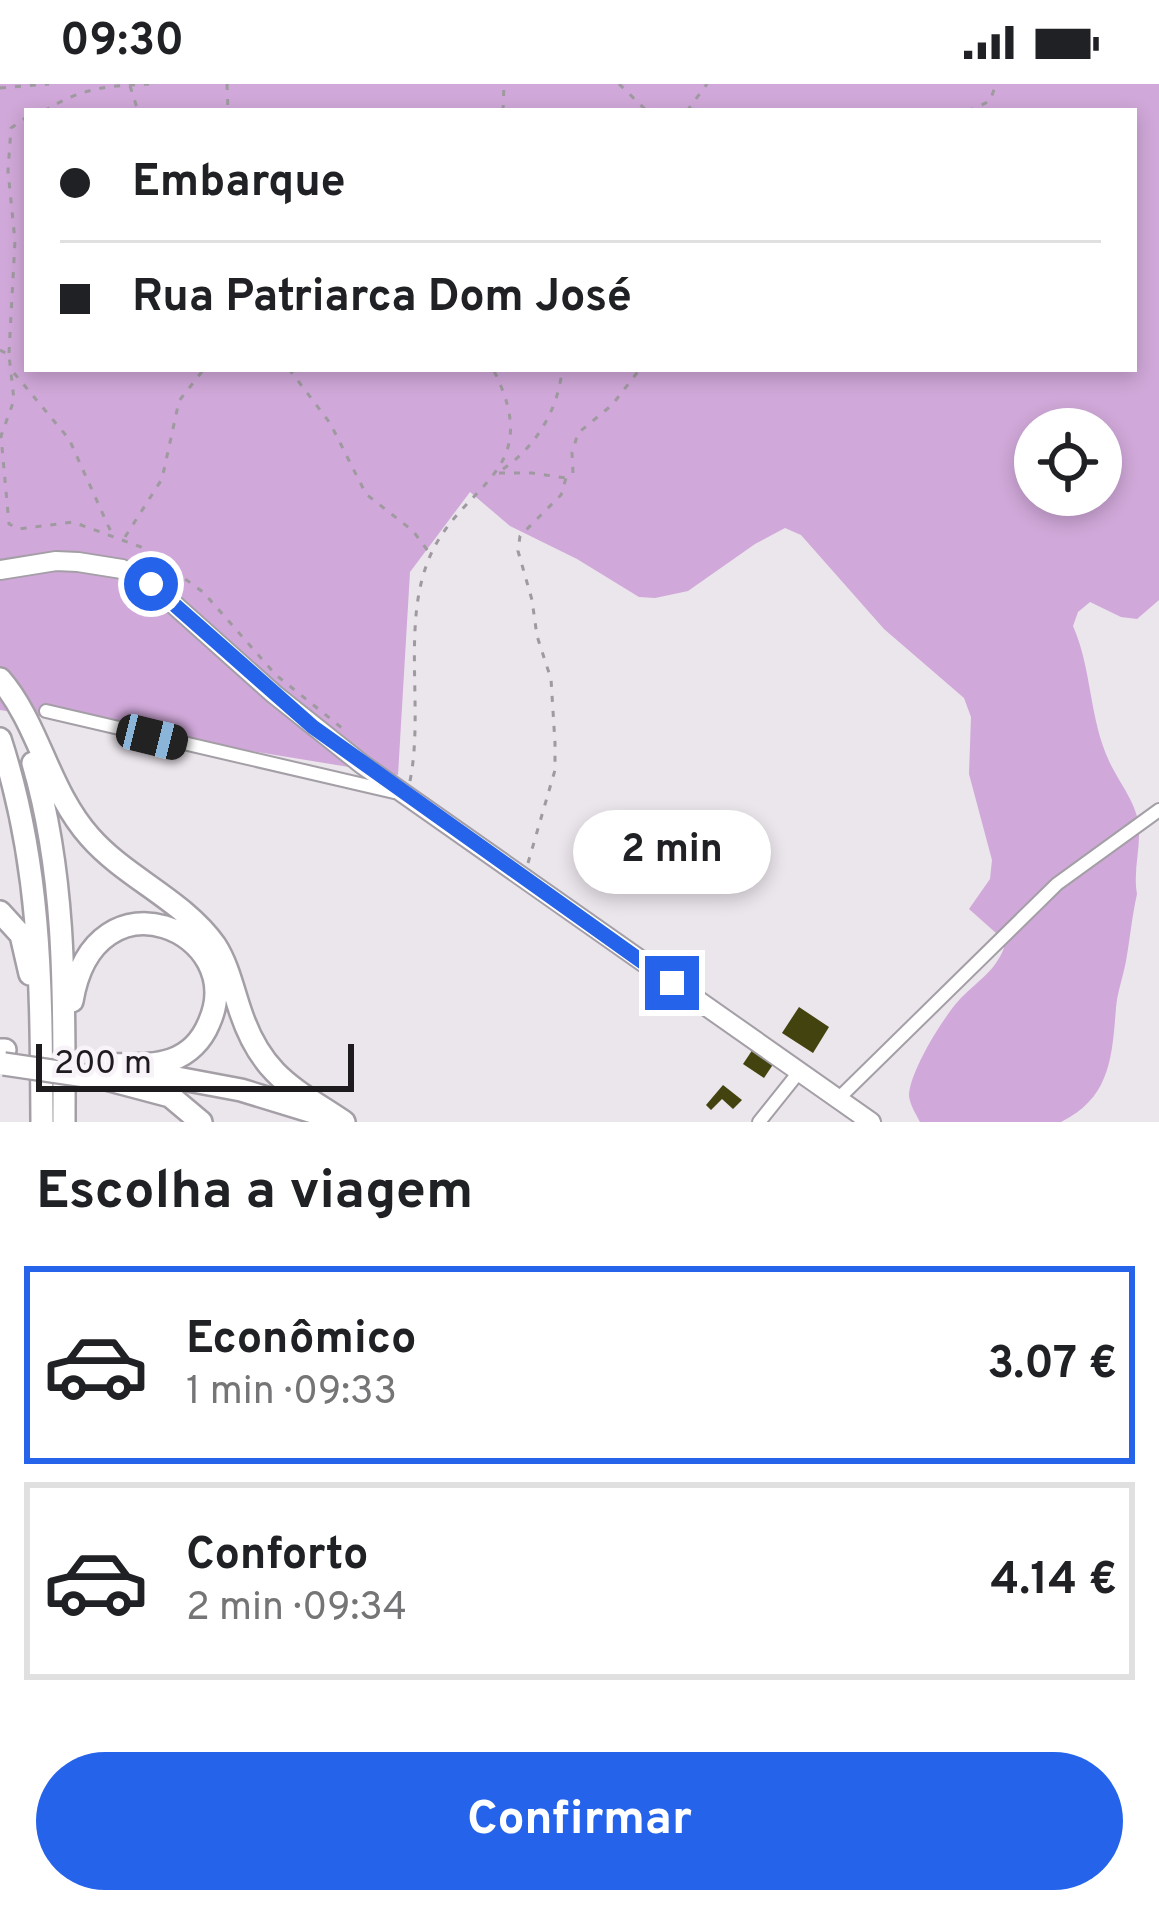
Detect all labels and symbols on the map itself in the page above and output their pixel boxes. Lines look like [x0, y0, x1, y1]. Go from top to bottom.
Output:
route start [124, 557, 178, 611]
car [113, 711, 191, 763]
callout: 2 min [573, 809, 771, 893]
route end [645, 956, 699, 1010]
scale bar [36, 1038, 354, 1091]

